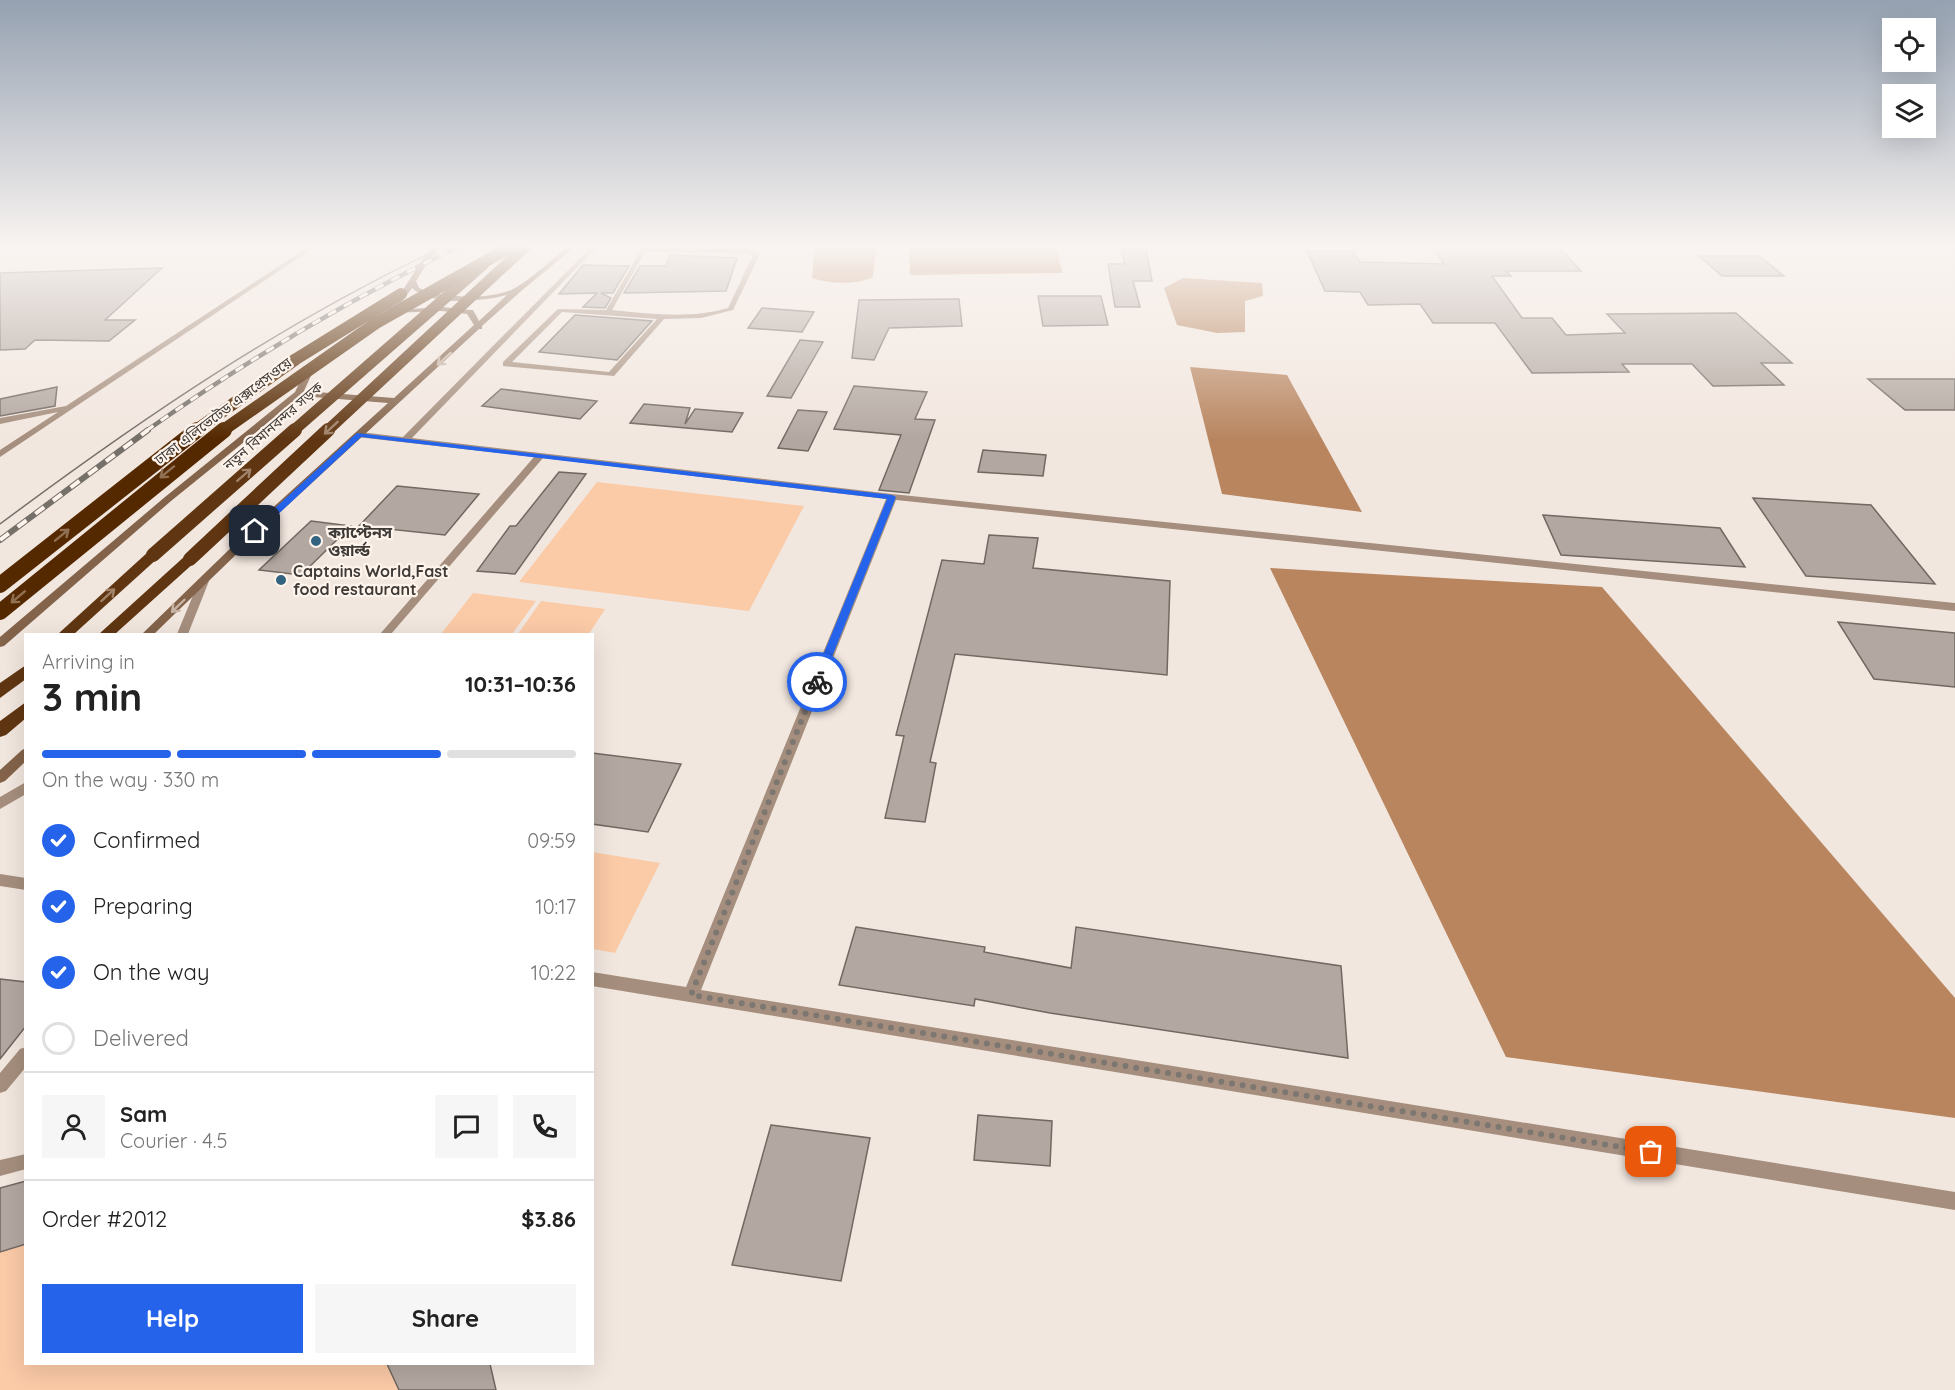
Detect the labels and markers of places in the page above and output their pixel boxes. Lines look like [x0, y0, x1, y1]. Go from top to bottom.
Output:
pin [229, 505, 280, 556]
place label: ক্যাপ্টেনস ওয়ার্ল্ড [327, 522, 393, 560]
marker: ক্যাপ্টেনস ওয়ার্ল্ড [309, 534, 323, 548]
place label: Captains World,Fast food restaurant [293, 561, 449, 599]
marker: Captains World,Fast food restaurant [274, 573, 288, 587]
pin [1625, 1126, 1676, 1177]

